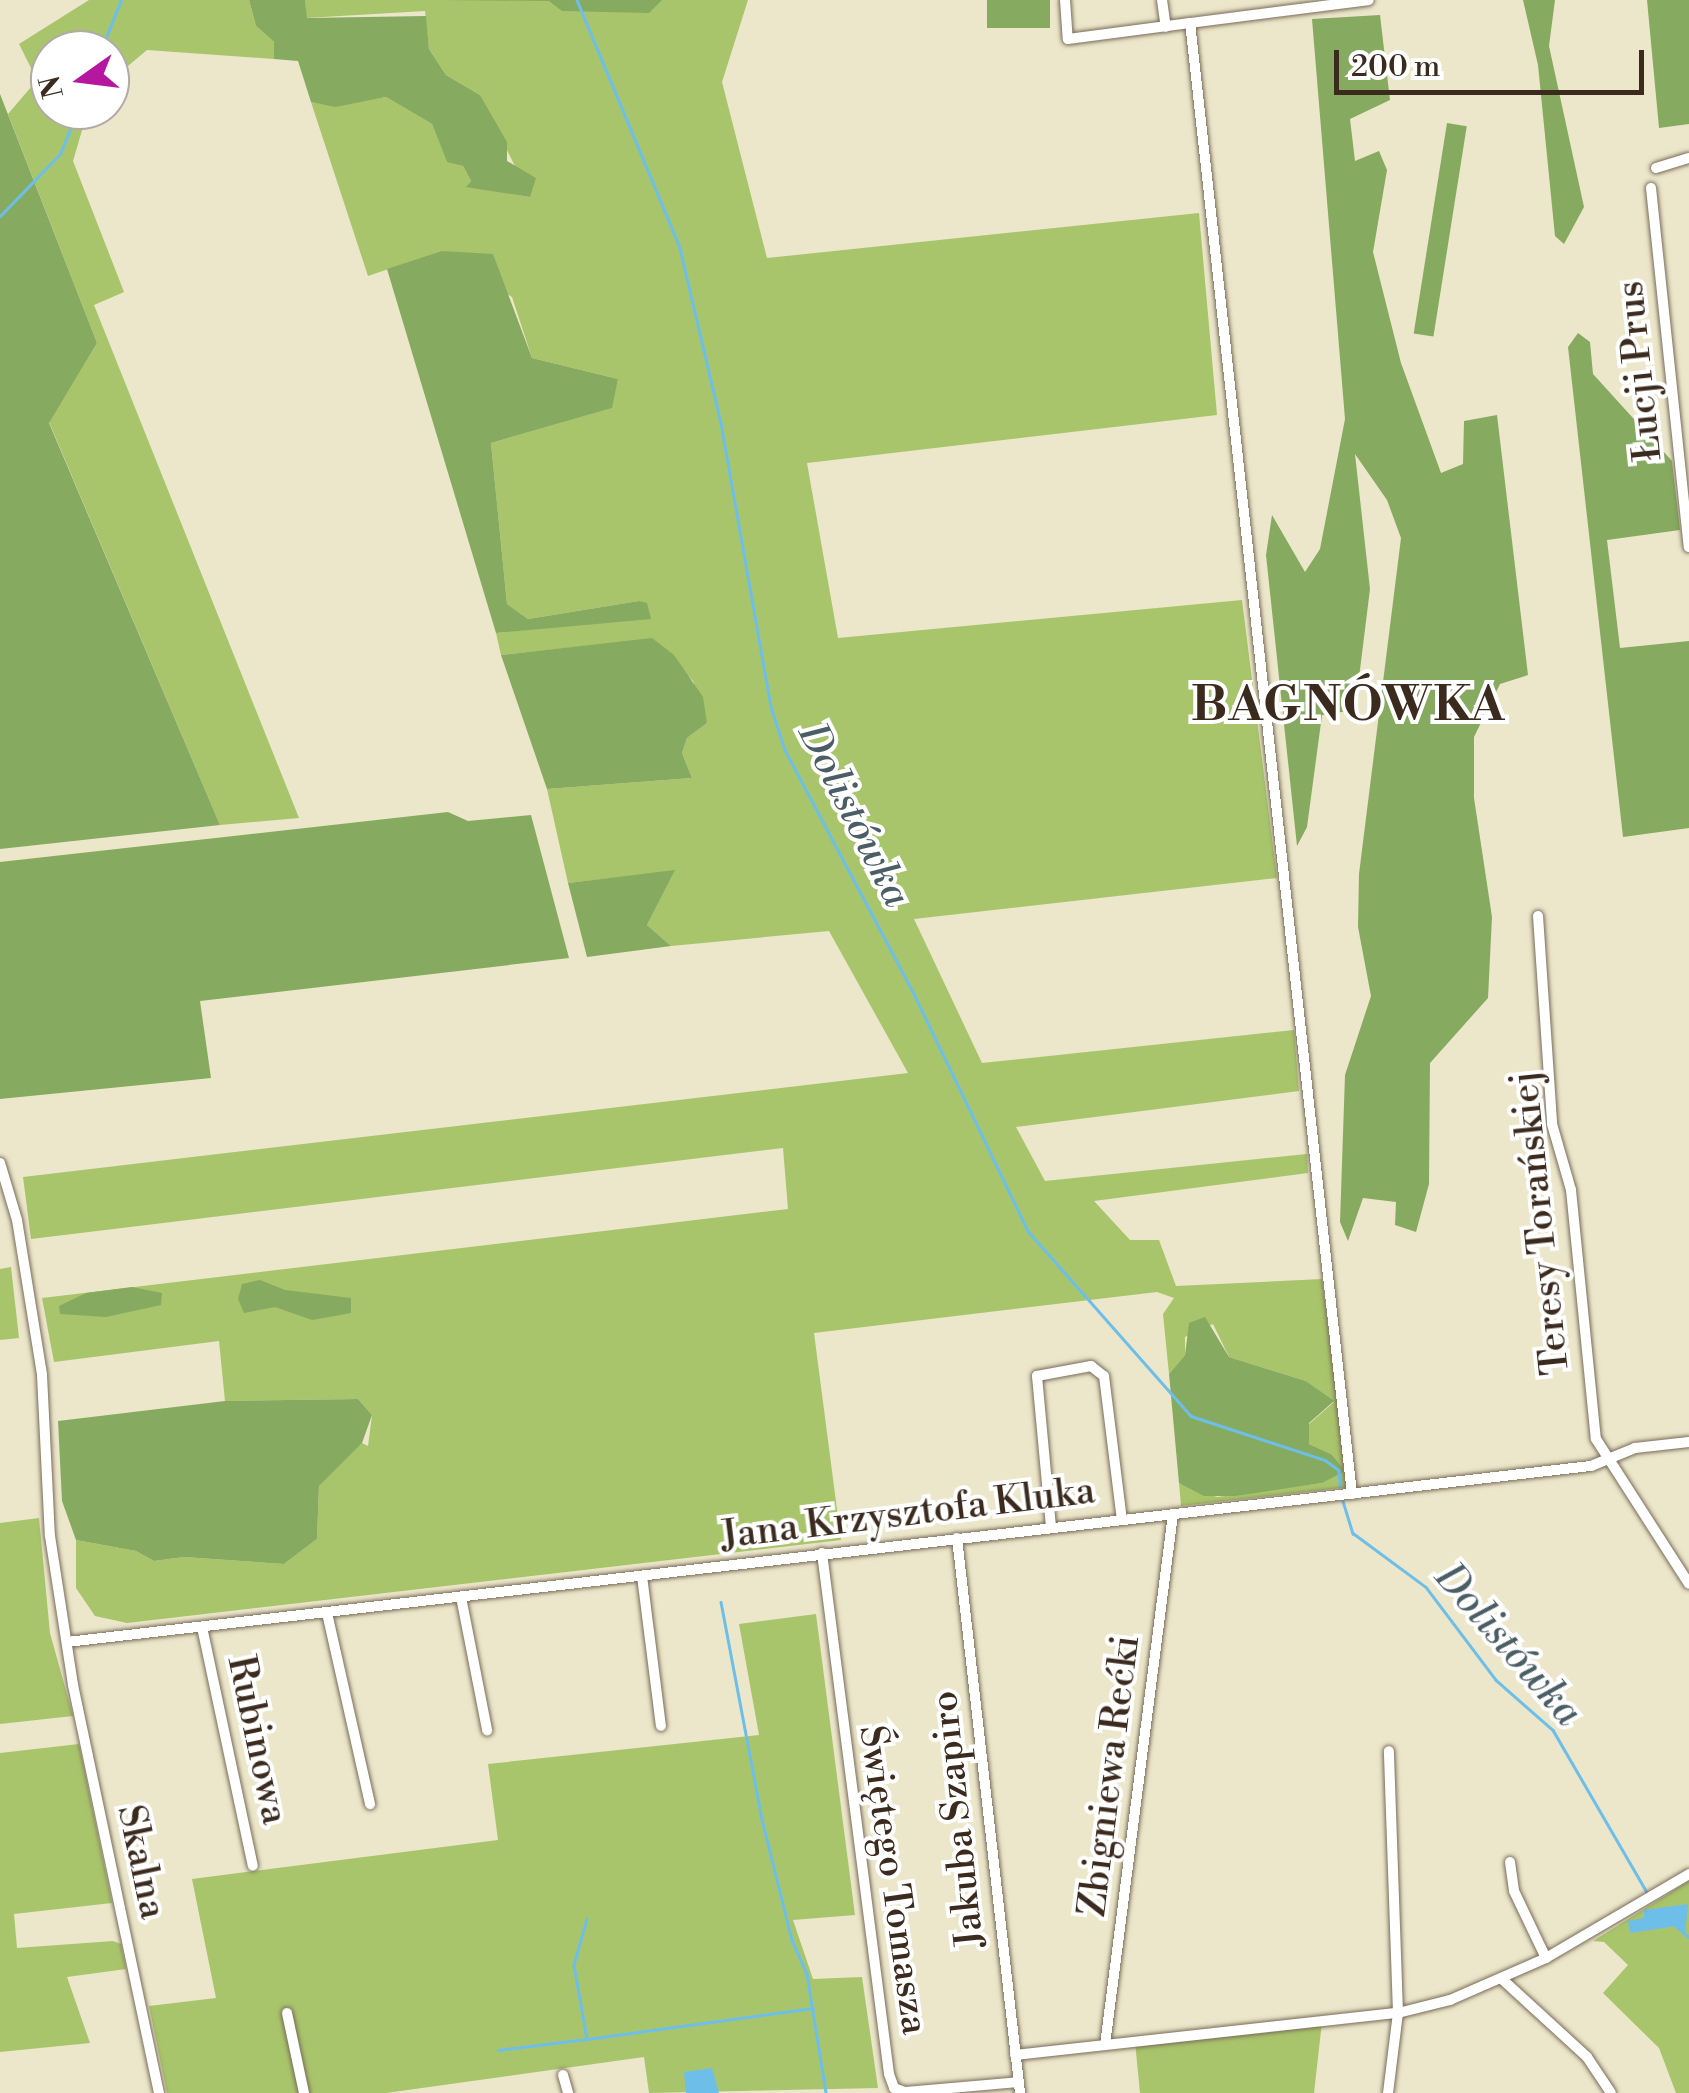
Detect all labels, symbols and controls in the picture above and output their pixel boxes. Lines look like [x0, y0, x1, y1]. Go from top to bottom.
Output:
north arrow [30, 30, 130, 130]
scale bar [1339, 30, 1649, 92]
text: 200 m [1351, 48, 1440, 86]
text: N [33, 72, 72, 102]
street label: Łucji Prus [1608, 279, 1672, 463]
district label: BAGNÓWKA [1191, 678, 1507, 736]
water label: Dolistówka [787, 715, 921, 915]
street label: Teresy Torańskiej [1502, 1069, 1580, 1377]
street label: Jana Krzysztofa Kluka [719, 1468, 1097, 1560]
water label: Dolistówka [1424, 1554, 1592, 1736]
street label: Zbigniewa Rećki [1070, 1633, 1150, 1919]
street label: Rubinowa [217, 1652, 297, 1828]
street label: Jakuba Szapiro [922, 1688, 994, 1950]
street label: Świętego Tomasza [849, 1723, 937, 2037]
street label: Skalna [107, 1801, 175, 1923]

